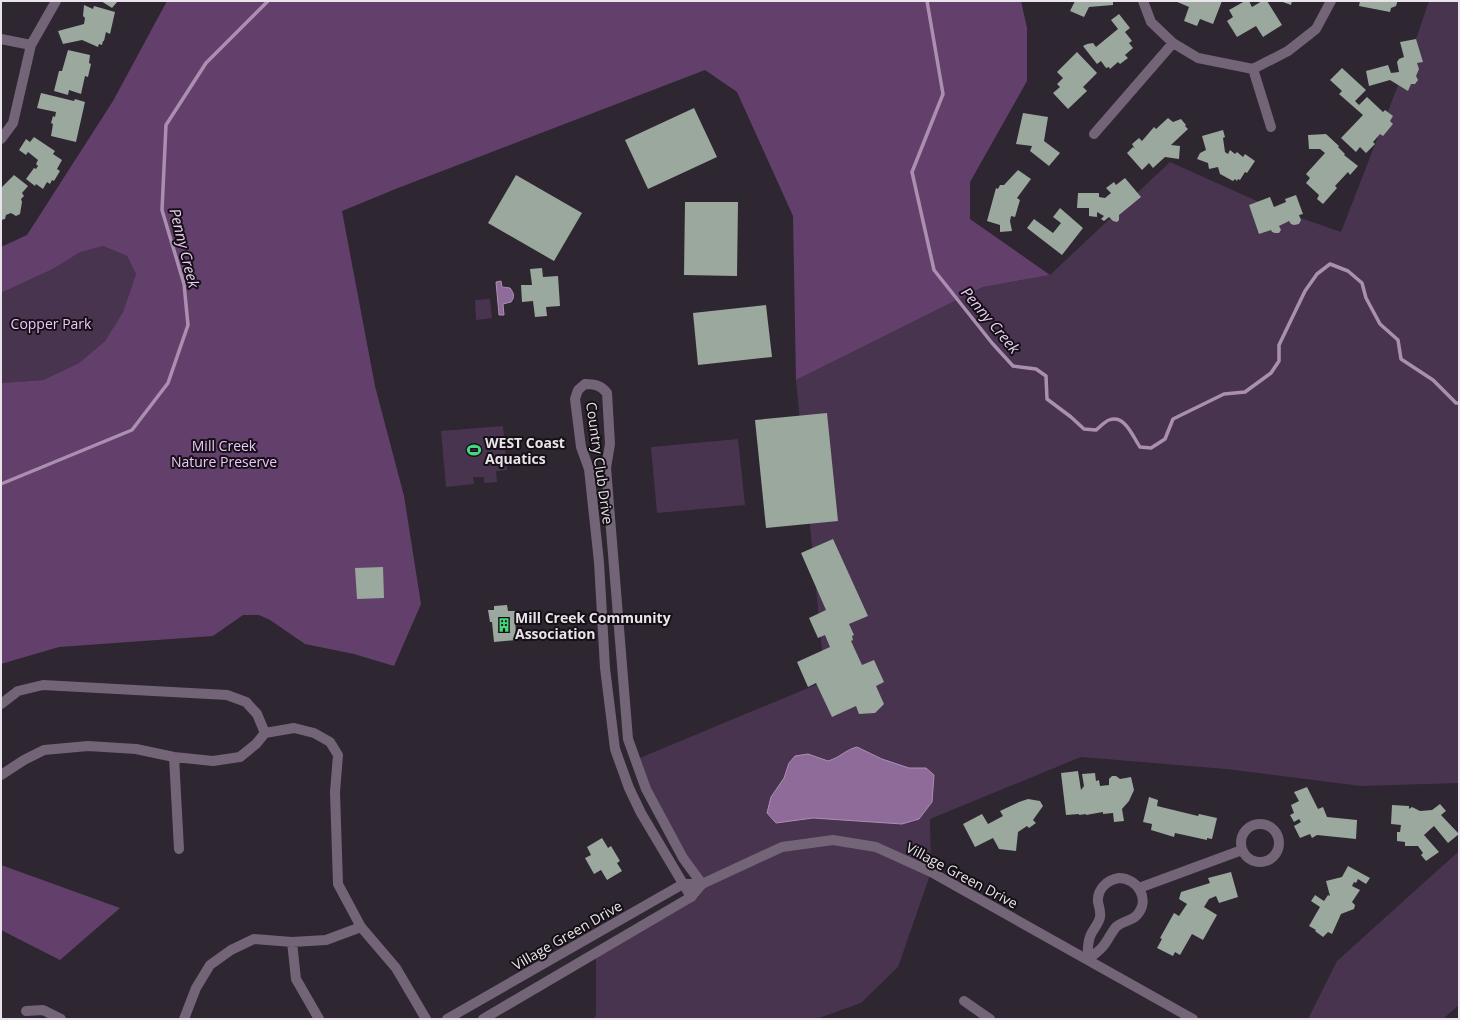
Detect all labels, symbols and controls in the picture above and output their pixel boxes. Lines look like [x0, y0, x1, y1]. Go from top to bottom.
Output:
water label: Penny Creek [165, 206, 205, 290]
water label: Penny Creek [957, 283, 1025, 358]
park label: Copper Park [11, 314, 92, 333]
street label: Country Club Drive [582, 401, 618, 525]
place label: WEST Coast Aquatics [485, 433, 565, 468]
park label: Mill Creek Nature Preserve [171, 436, 277, 471]
sports icon: WEST Coast Aquatics [466, 442, 482, 458]
place label: Mill Creek Community Association [515, 608, 671, 643]
building icon: Mill Creek Community Association [496, 617, 512, 633]
street label: Village Green Drive [903, 838, 1021, 913]
street label: Village Green Drive [509, 896, 626, 974]

